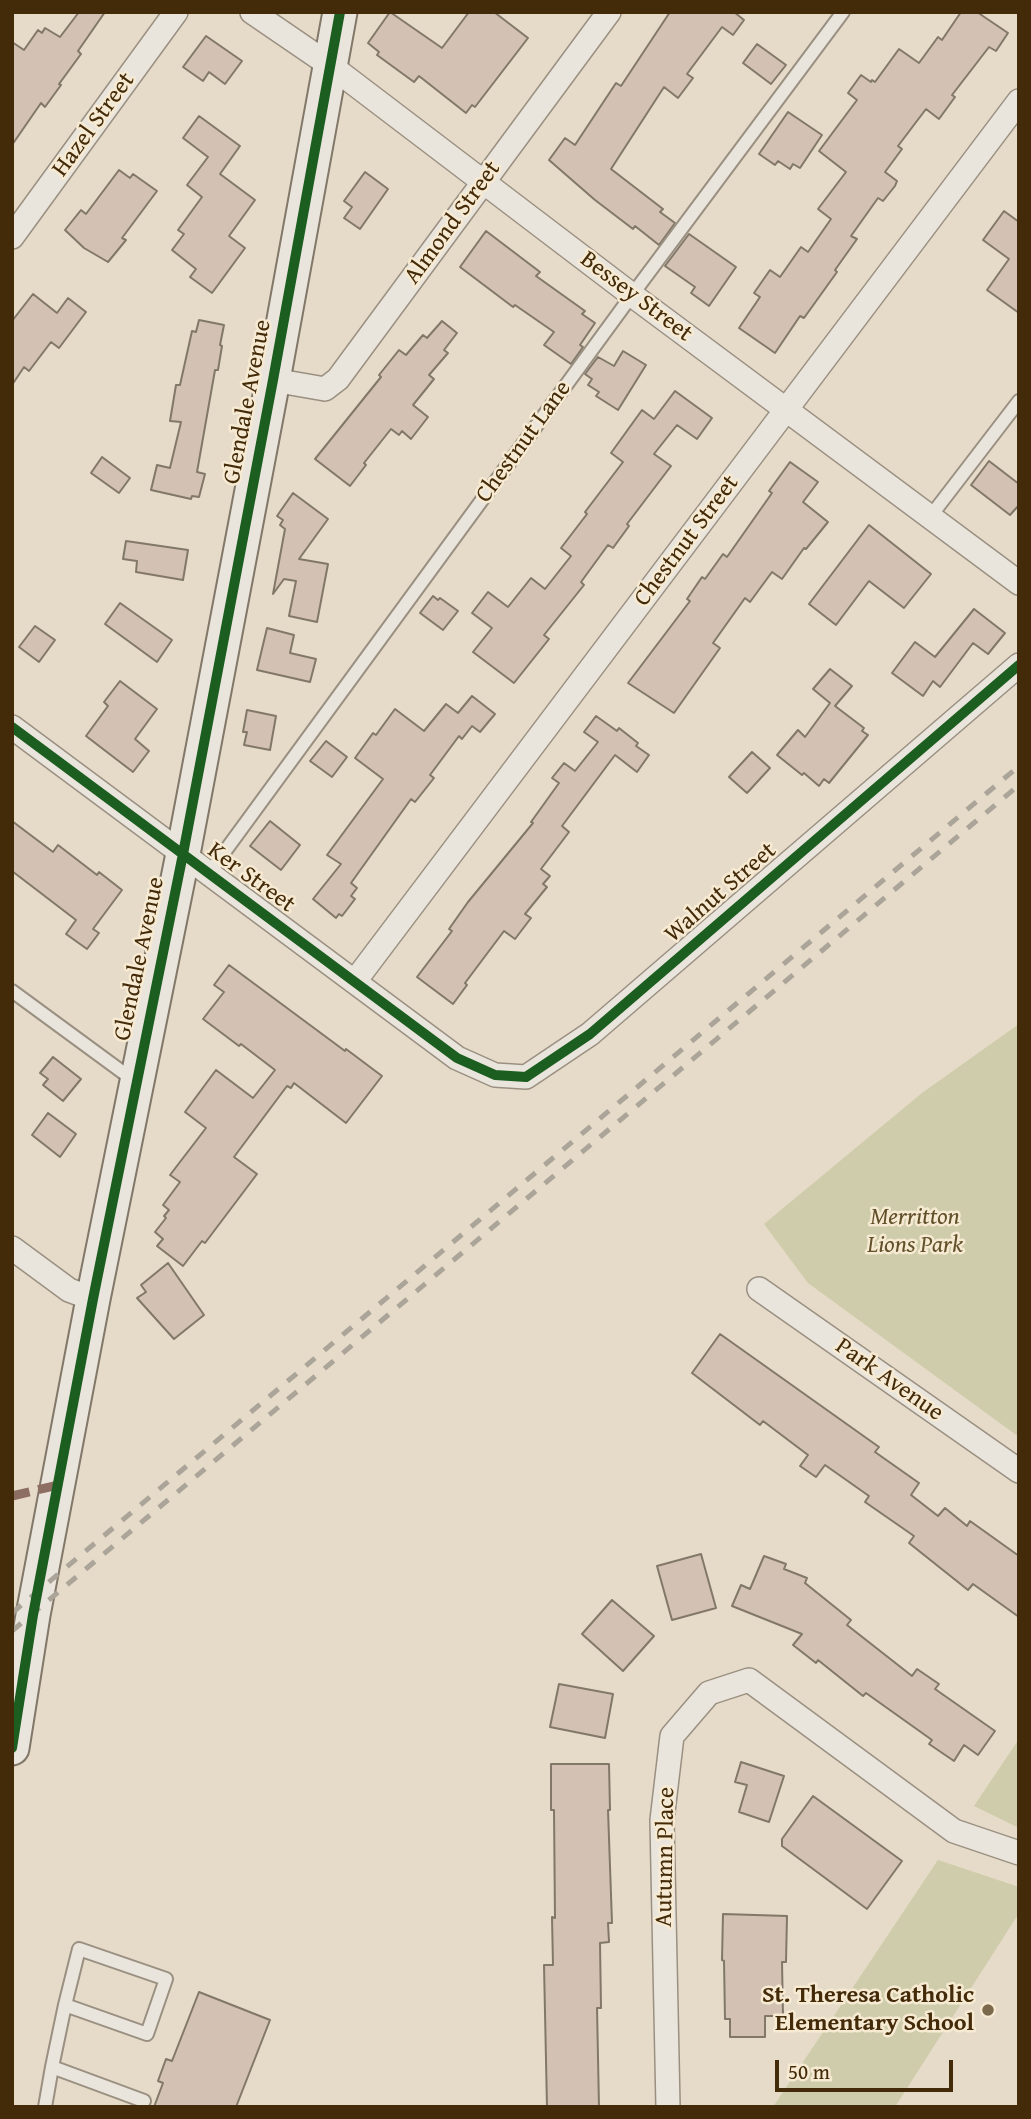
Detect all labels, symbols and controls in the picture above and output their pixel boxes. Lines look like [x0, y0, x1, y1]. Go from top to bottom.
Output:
street label: Hazel Street [47, 67, 141, 183]
street label: Almond Street [399, 156, 507, 290]
street label: Bessey Street [574, 245, 698, 349]
street label: Glendale Avenue [218, 317, 278, 487]
street label: Chestnut Lane [470, 375, 578, 509]
street label: Chestnut Street [628, 470, 746, 612]
street label: Ker Street [202, 837, 300, 919]
street label: Walnut Street [659, 837, 783, 949]
street label: Glendale Avenue [109, 874, 171, 1044]
park label: Merritton Lions Park [867, 1204, 963, 1260]
street label: Park Avenue [829, 1332, 949, 1428]
street label: Autumn Place [650, 1787, 682, 1927]
place label: St. Theresa Catholic Elementary School [762, 1982, 974, 2038]
marker: St. Theresa Catholic Elementary School [980, 2002, 996, 2018]
scale bar [779, 2046, 958, 2090]
text: 50 m [788, 2056, 830, 2087]

